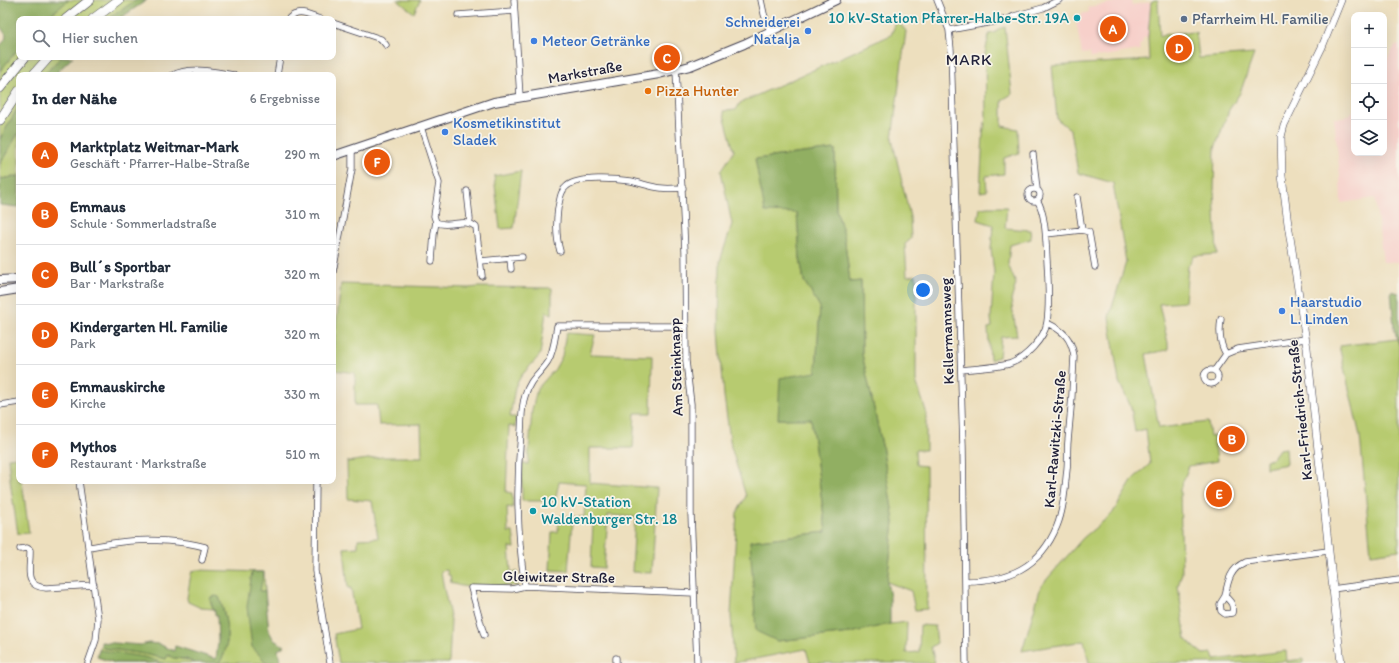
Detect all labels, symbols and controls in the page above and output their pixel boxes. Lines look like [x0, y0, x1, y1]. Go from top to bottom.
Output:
place label: 10 kV-Station Pfarrer-Halbe-Str. 19A [828, 9, 1069, 27]
place label: Pfarrheim Hl. Familie [1192, 10, 1329, 28]
map controls [1351, 12, 1387, 156]
button: + [1351, 12, 1387, 48]
place label: Schneiderei Natalja [725, 13, 800, 48]
marker: 10 kV-Station Pfarrer-Halbe-Str. 19A [1072, 13, 1082, 23]
pin: A [1100, 14, 1126, 44]
marker: Pfarrheim Hl. Familie [1179, 14, 1189, 24]
search box [16, 16, 336, 60]
marker: Schneiderei Natalja [803, 26, 813, 36]
icon: search [30, 27, 52, 49]
text: Hier suchen [62, 29, 138, 47]
place label: Meteor Getränke [542, 32, 650, 50]
pin: D [1166, 33, 1192, 63]
marker: Meteor Getränke [529, 36, 539, 46]
pin: C [654, 43, 680, 73]
button: − [1351, 48, 1387, 84]
district label: MARK [946, 50, 992, 69]
street label: Markstraße [546, 57, 624, 87]
place label: Pizza Hunter [656, 82, 739, 100]
button: locate [1351, 84, 1387, 120]
marker: Pizza Hunter [643, 86, 653, 96]
text: In der Nähe [32, 88, 117, 108]
text: 6 Ergebnisse [250, 91, 320, 106]
place label: Kosmetikinstitut Sladek [453, 114, 561, 149]
button: layers [1351, 120, 1387, 156]
marker: Kosmetikinstitut Sladek [440, 127, 450, 137]
text: Marktplatz Weitmar-Mark [70, 138, 239, 156]
text: A [41, 147, 49, 162]
text: 290 m [284, 147, 320, 162]
pin: F [364, 147, 390, 177]
text: Geschäft · Pfarrer-Halbe-Straße [70, 156, 250, 171]
text: Emmaus [70, 198, 126, 216]
text: B [41, 207, 49, 222]
text: 310 m [285, 207, 320, 222]
text: Schule · Sommerladstraße [70, 216, 217, 231]
text: Bull´s Sportbar [70, 258, 171, 276]
text: C [41, 267, 49, 282]
text: 320 m [284, 267, 320, 282]
text: Bar · Markstraße [70, 276, 164, 291]
street label: Kellermannsweg [936, 277, 958, 385]
your location [913, 280, 933, 300]
place label: Haarstudio L. Linden [1290, 293, 1362, 328]
marker: Haarstudio L. Linden [1277, 306, 1287, 316]
street label: Am Steinknapp [665, 317, 687, 417]
text: Kindergarten Hl. Familie [70, 318, 228, 336]
text: D [41, 327, 49, 342]
text: 320 m [284, 327, 320, 342]
text: Park [70, 336, 96, 351]
street label: Karl-Friedrich-Straße [1284, 339, 1316, 481]
street label: Karl-Rawitzki-Straße [1040, 370, 1070, 508]
text: Emmauskirche [70, 378, 165, 396]
text: E [41, 387, 49, 402]
text: 330 m [284, 387, 320, 402]
text: Kirche [70, 396, 106, 411]
pin: B [1219, 424, 1245, 454]
text: Mythos [70, 438, 117, 456]
text: F [42, 447, 48, 462]
text: 510 m [285, 447, 320, 462]
text: Restaurant · Markstraße [70, 456, 206, 471]
pin: E [1206, 479, 1232, 509]
place label: 10 kV-Station Waldenburger Str. 18 [541, 493, 677, 528]
marker: 10 kV-Station Waldenburger Str. 18 [528, 506, 538, 516]
street label: Gleiwitzer Straße [503, 567, 615, 587]

